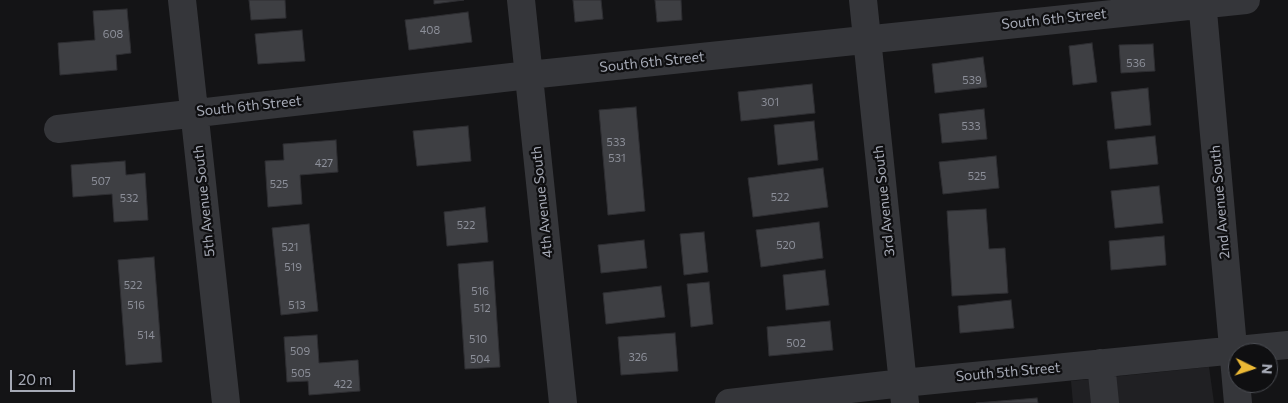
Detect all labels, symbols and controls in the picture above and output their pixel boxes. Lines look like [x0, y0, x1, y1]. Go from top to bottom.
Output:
street label: South 6th Street [1001, 5, 1107, 33]
house number: 408 [420, 23, 440, 37]
house number: 608 [103, 27, 123, 41]
street label: South 6th Street [599, 48, 705, 76]
house number: 536 [1126, 56, 1146, 70]
house number: 539 [962, 73, 982, 87]
street label: South 6th Street [196, 92, 302, 120]
house number: 301 [761, 95, 779, 109]
house number: 533 [962, 119, 980, 133]
house number: 533 [607, 135, 625, 149]
street label: 5th Avenue South [190, 144, 218, 258]
street label: 2nd Avenue South [1207, 144, 1233, 260]
street label: 4th Avenue South [528, 145, 556, 259]
street label: 3rd Avenue South [870, 145, 898, 257]
house number: 531 [608, 151, 626, 165]
house number: 427 [315, 156, 333, 170]
house number: 525 [968, 169, 986, 183]
house number: 507 [91, 174, 111, 188]
house number: 525 [270, 177, 288, 191]
house number: 522 [771, 190, 789, 204]
house number: 532 [120, 191, 138, 205]
house number: 522 [457, 218, 475, 232]
house number: 520 [776, 238, 796, 252]
house number: 521 [281, 240, 299, 254]
house number: 519 [284, 260, 302, 274]
house number: 522 [124, 278, 142, 292]
house number: 516 [471, 284, 489, 298]
house number: 516 [127, 298, 145, 312]
house number: 513 [288, 298, 306, 312]
house number: 512 [473, 301, 491, 315]
house number: 514 [137, 328, 155, 342]
house number: 510 [469, 332, 487, 346]
house number: 502 [786, 336, 806, 350]
north arrow [1228, 343, 1278, 393]
house number: 509 [290, 344, 310, 358]
house number: 326 [629, 350, 647, 364]
house number: 504 [470, 352, 490, 366]
street label: South 5th Street [955, 359, 1061, 385]
scale bar [12, 360, 78, 392]
text: N [1259, 363, 1276, 375]
house number: 505 [291, 366, 311, 380]
text: 20 m [18, 370, 52, 388]
house number: 422 [334, 377, 352, 391]

